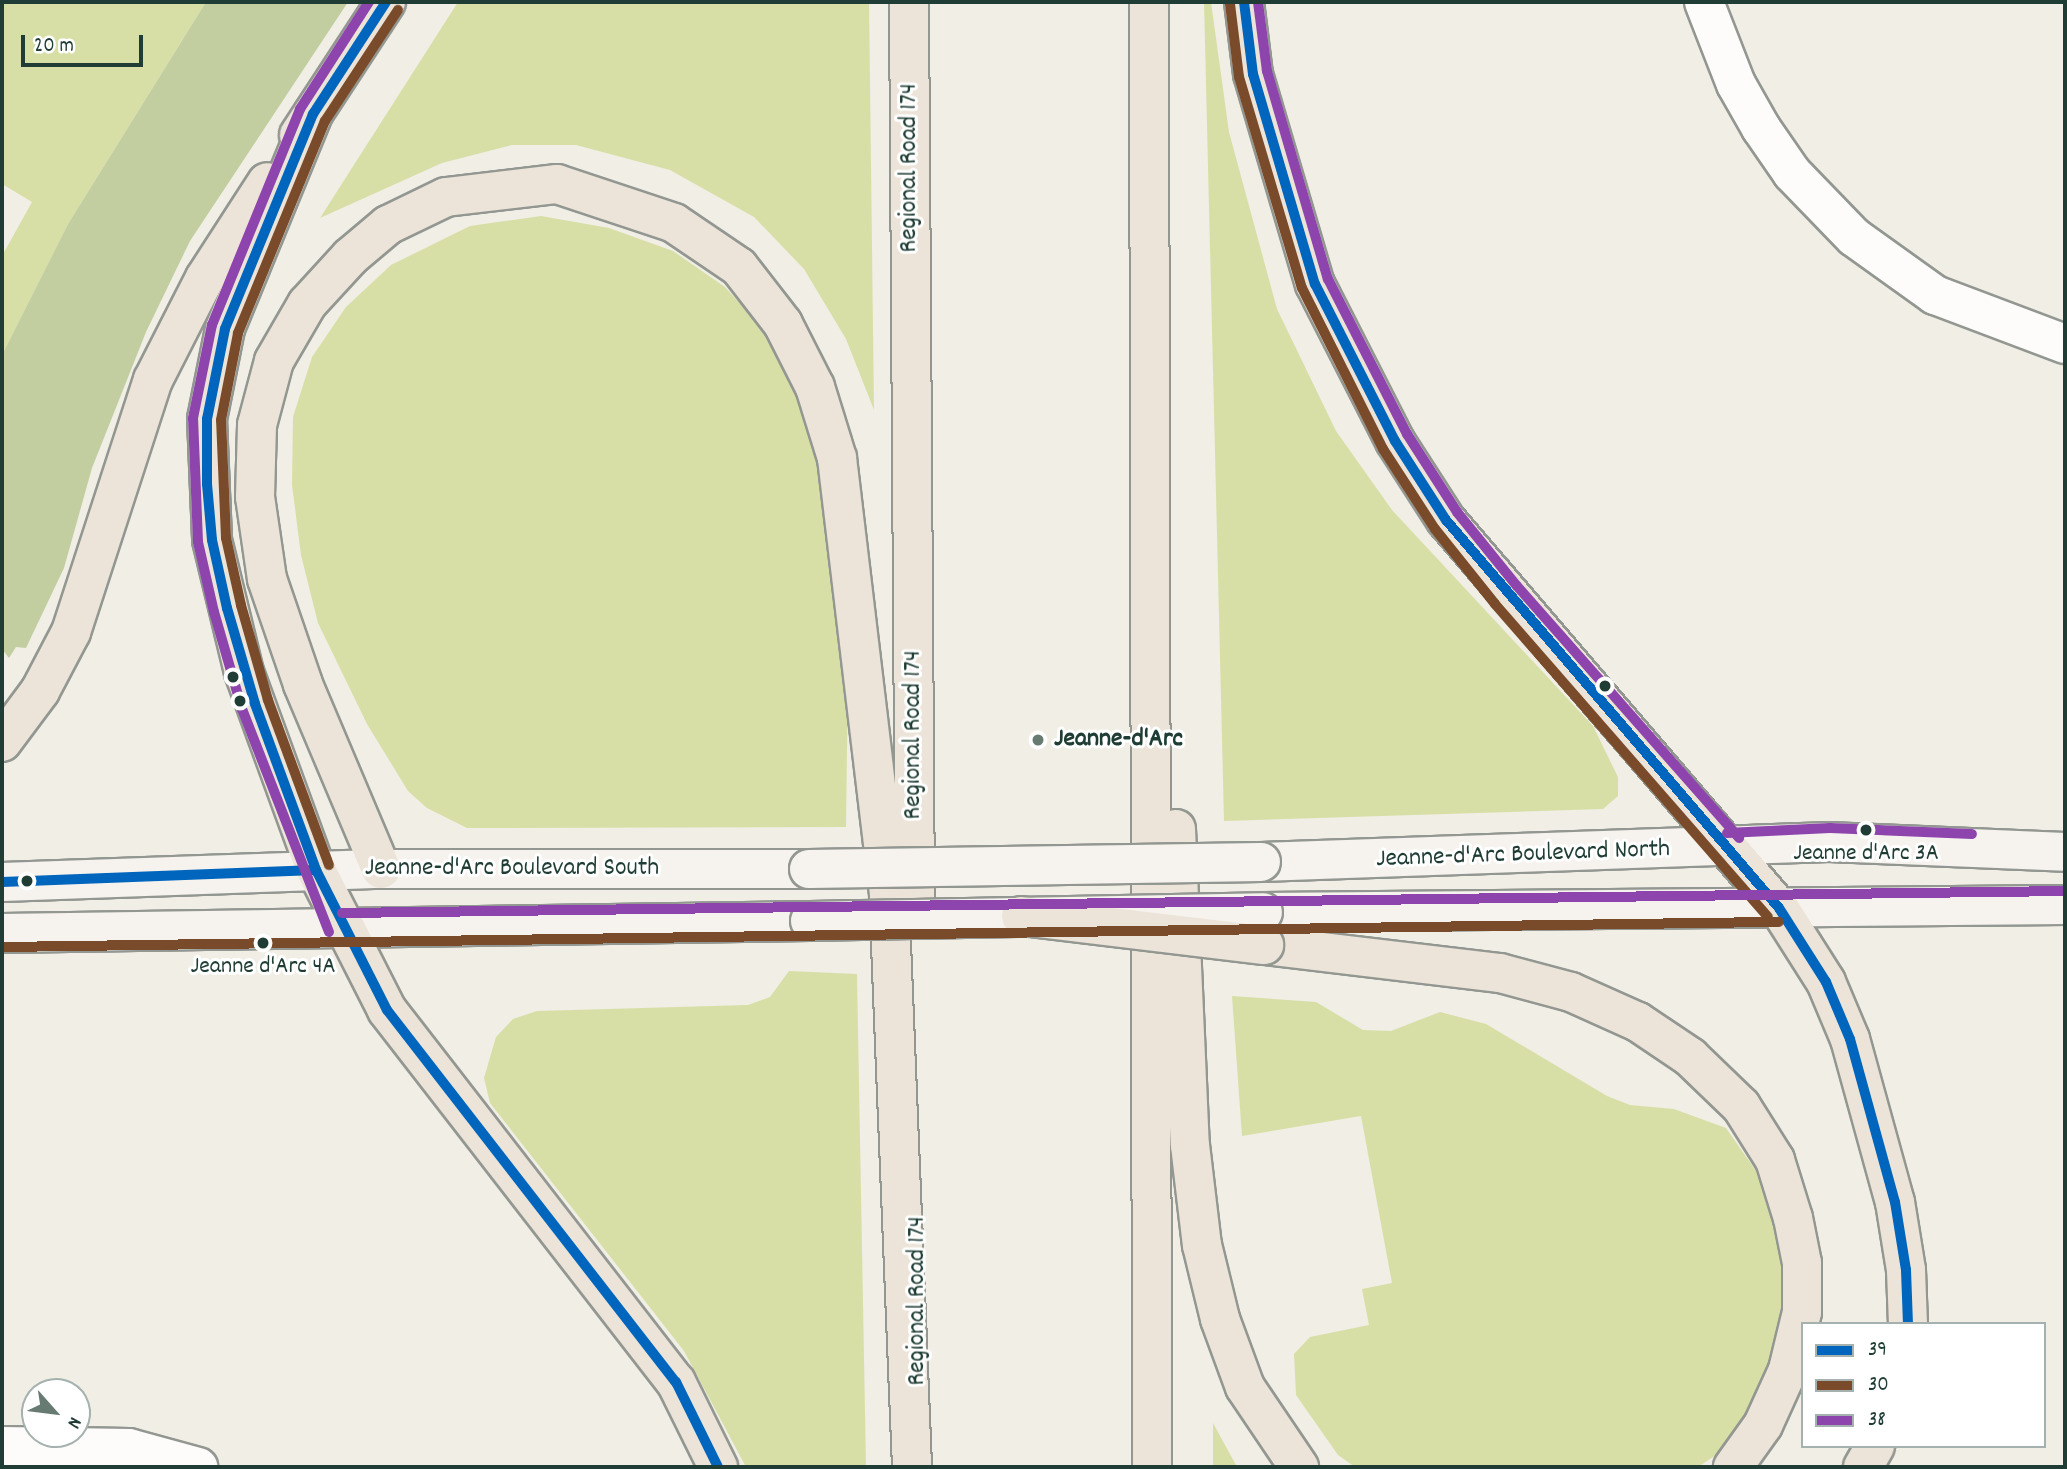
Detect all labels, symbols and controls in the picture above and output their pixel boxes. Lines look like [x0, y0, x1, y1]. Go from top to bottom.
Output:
scale bar [24, 21, 147, 65]
text: 20 m [34, 32, 74, 62]
street label: Regional Road 174 [894, 83, 926, 253]
street label: Regional Road 174 [898, 650, 930, 820]
unlabelled marker [226, 670, 240, 684]
unlabelled marker [1598, 679, 1612, 693]
unlabelled marker [233, 694, 247, 708]
place label: Jeanne-d'Arc [1054, 724, 1183, 756]
marker: Jeanne-d'Arc [1028, 730, 1048, 750]
marker: Jeanne d'Arc 3A [1859, 823, 1873, 837]
street label: Jeanne-d'Arc Boulevard North [1375, 834, 1671, 876]
place label: Jeanne d'Arc 3A [1793, 841, 1939, 869]
street label: Jeanne-d'Arc Boulevard South [365, 853, 659, 885]
unlabelled marker [20, 874, 34, 888]
marker: Jeanne d'Arc 4A [256, 936, 270, 950]
place label: Jeanne d'Arc 4A [191, 954, 335, 982]
street label: Regional Road 174 [902, 1216, 934, 1386]
legend [1801, 1322, 2046, 1448]
text: 39 [1868, 1336, 1887, 1366]
text: 30 [1868, 1371, 1889, 1401]
north arrow [21, 1378, 91, 1448]
text: 38 [1868, 1406, 1886, 1436]
text: N [59, 1412, 87, 1433]

